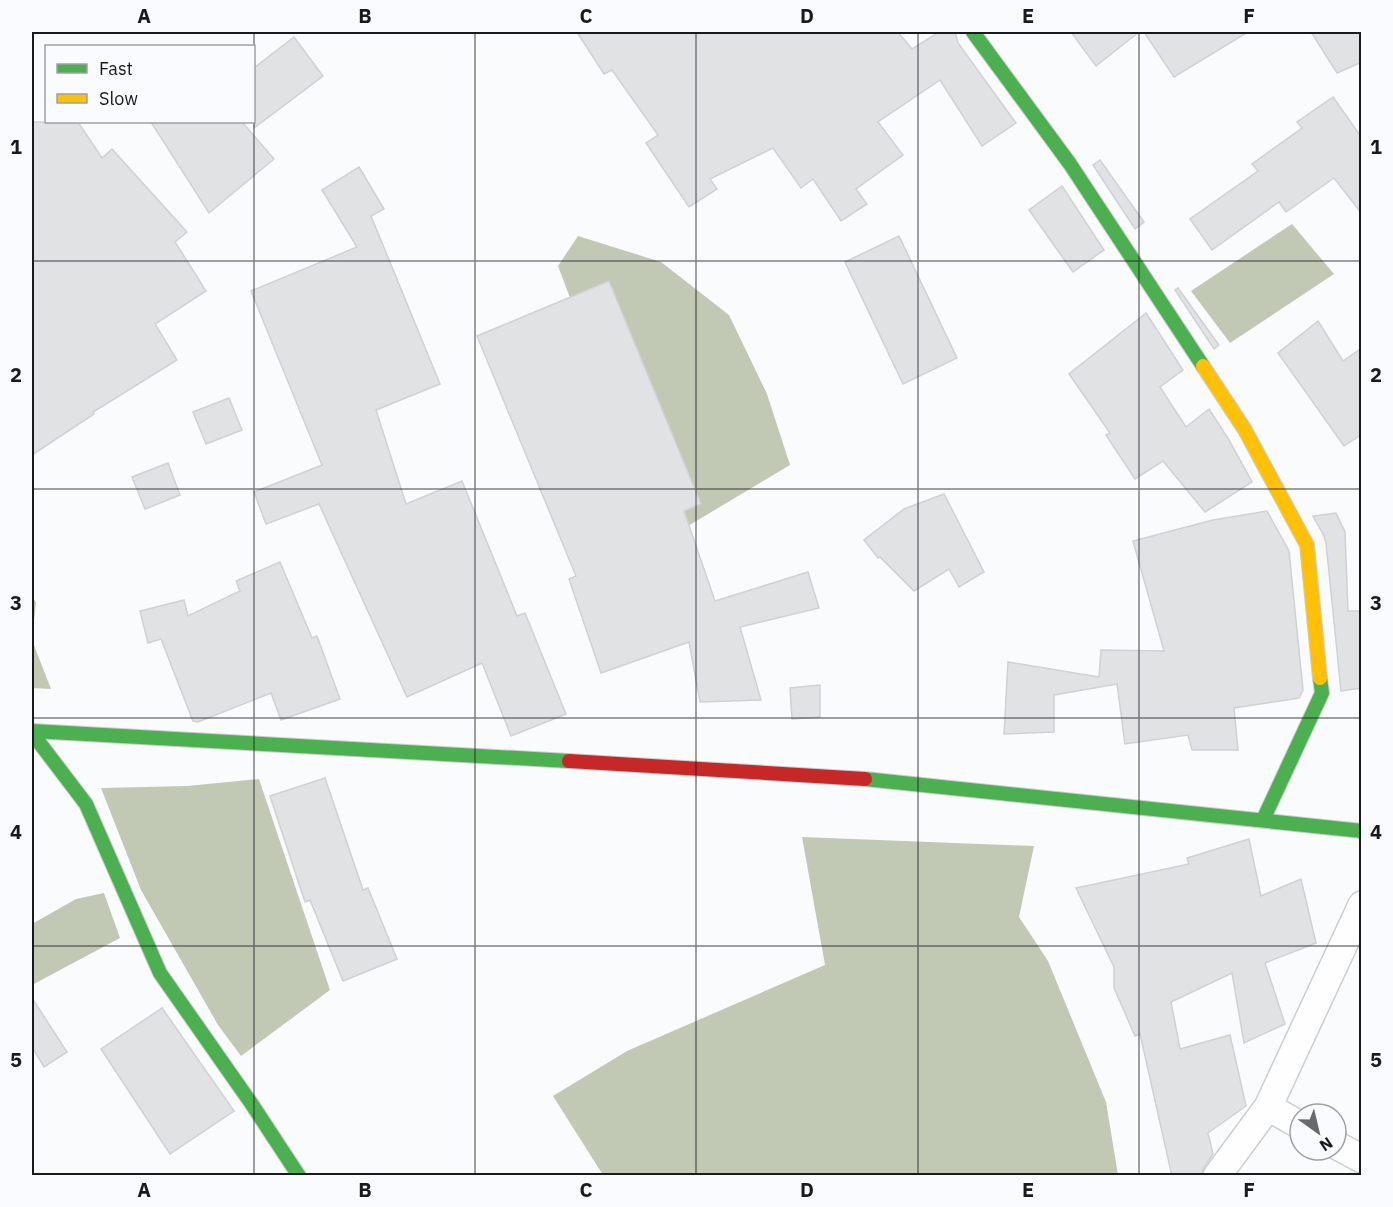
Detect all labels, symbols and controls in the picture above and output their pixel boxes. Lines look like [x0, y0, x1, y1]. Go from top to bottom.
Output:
text: A [137, 2, 151, 29]
text: B [358, 2, 372, 29]
text: C [579, 2, 593, 29]
text: D [800, 2, 814, 29]
text: E [1022, 2, 1034, 29]
text: F [1243, 2, 1255, 29]
legend [45, 45, 255, 123]
text: Fast [99, 57, 133, 80]
text: Slow [99, 87, 138, 110]
text: 1 [10, 133, 22, 160]
text: 1 [1370, 133, 1382, 160]
text: 2 [10, 361, 22, 388]
text: 2 [1370, 361, 1382, 388]
text: 3 [10, 589, 22, 616]
text: 3 [1370, 589, 1382, 616]
text: 4 [10, 818, 22, 845]
text: 4 [1370, 818, 1382, 845]
text: 5 [10, 1046, 22, 1073]
text: 5 [1370, 1046, 1382, 1073]
north arrow [1288, 1102, 1348, 1162]
text: N [1316, 1133, 1337, 1156]
text: A [137, 1176, 151, 1203]
text: B [358, 1176, 372, 1203]
text: C [579, 1176, 593, 1203]
text: D [800, 1176, 814, 1203]
text: E [1022, 1176, 1034, 1203]
text: F [1243, 1176, 1255, 1203]

